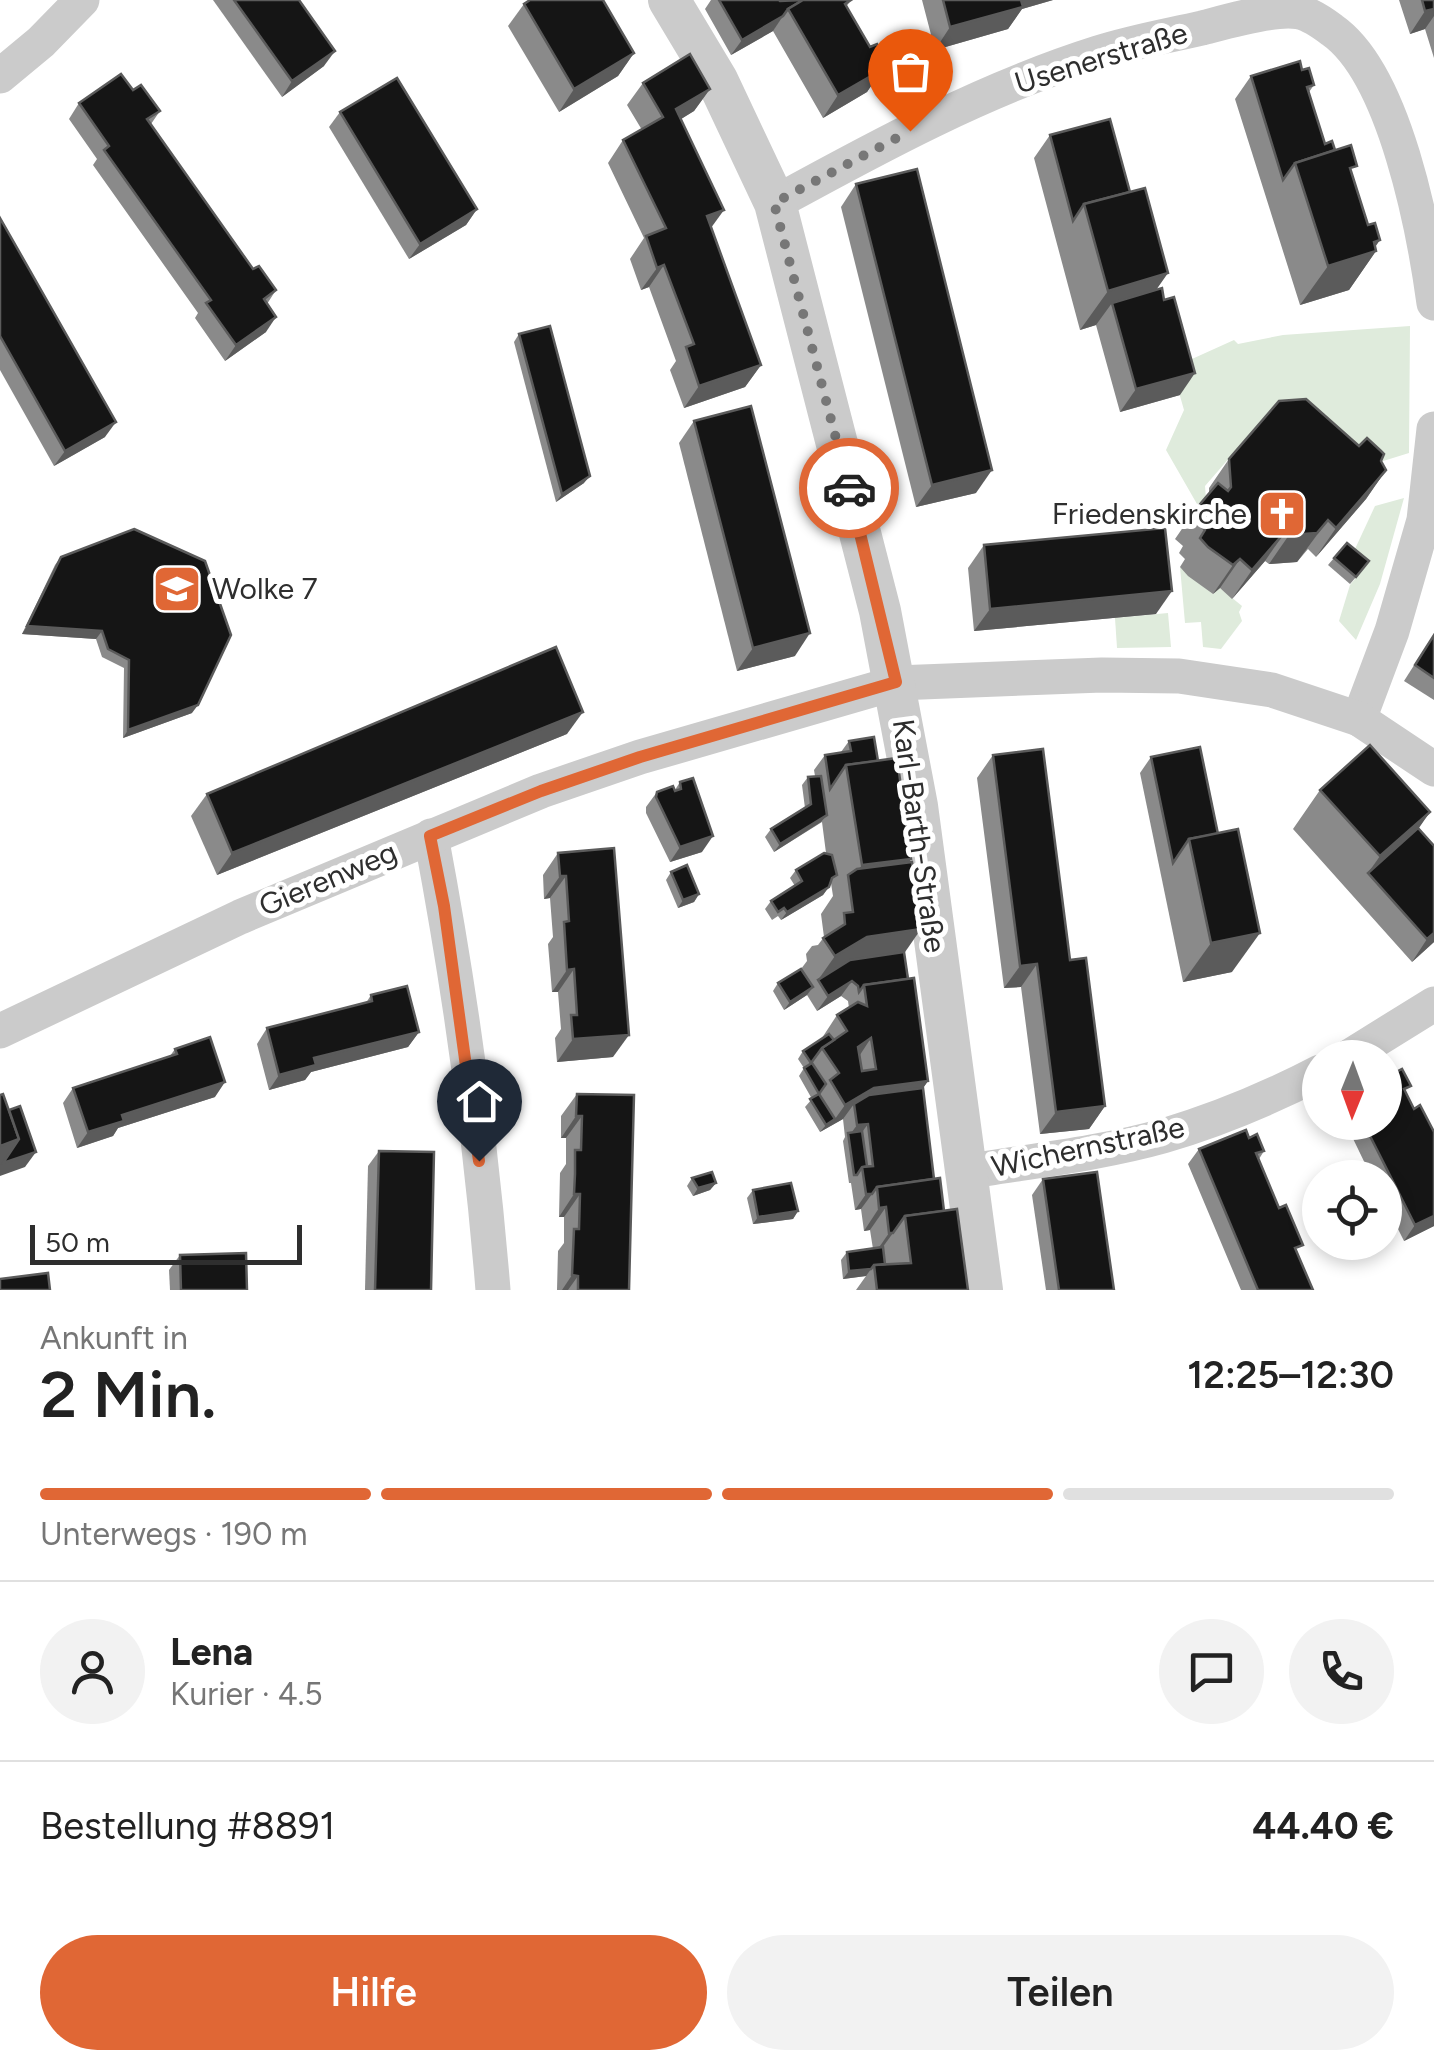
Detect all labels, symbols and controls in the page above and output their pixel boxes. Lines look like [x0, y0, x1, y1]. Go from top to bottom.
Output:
street label: Usenerstraße [1010, 14, 1192, 101]
pin [868, 29, 953, 132]
icon: bag [883, 44, 938, 99]
courier [799, 438, 899, 538]
icon: car [822, 461, 877, 516]
church icon: Friedenskirche [1256, 488, 1308, 540]
place label: Friedenskirche [1052, 495, 1247, 532]
school or university icon: Wolke 7 [151, 563, 203, 615]
place label: Wolke 7 [212, 570, 318, 607]
street label: Karl-Barth-Straße [885, 717, 954, 955]
street label: Gierenweg [253, 833, 402, 924]
north arrow [1302, 1040, 1402, 1140]
map controls [1302, 1040, 1402, 1260]
pin [437, 1059, 522, 1162]
icon: home [452, 1074, 507, 1129]
street label: Wichernstraße [988, 1108, 1188, 1185]
button: locate [1302, 1160, 1402, 1260]
scale bar [30, 1220, 302, 1264]
text: 50 m [45, 1225, 110, 1259]
text: Ankunft in [40, 1319, 188, 1357]
text: 12:25–12:30 [1187, 1352, 1394, 1398]
text: 2 Min. [40, 1355, 216, 1433]
text: Unterwegs · 190 m [40, 1515, 308, 1553]
button: person [40, 1619, 145, 1724]
button: chat [1159, 1619, 1264, 1724]
button: phone [1289, 1619, 1394, 1724]
text: Lena [170, 1629, 253, 1675]
text: Kurier · 4.5 [170, 1675, 323, 1713]
text: Bestellung #8891 [40, 1803, 335, 1849]
text: 44.40 € [1252, 1803, 1394, 1849]
button: Hilfe [40, 1935, 707, 2050]
button: Teilen [727, 1935, 1394, 2050]

